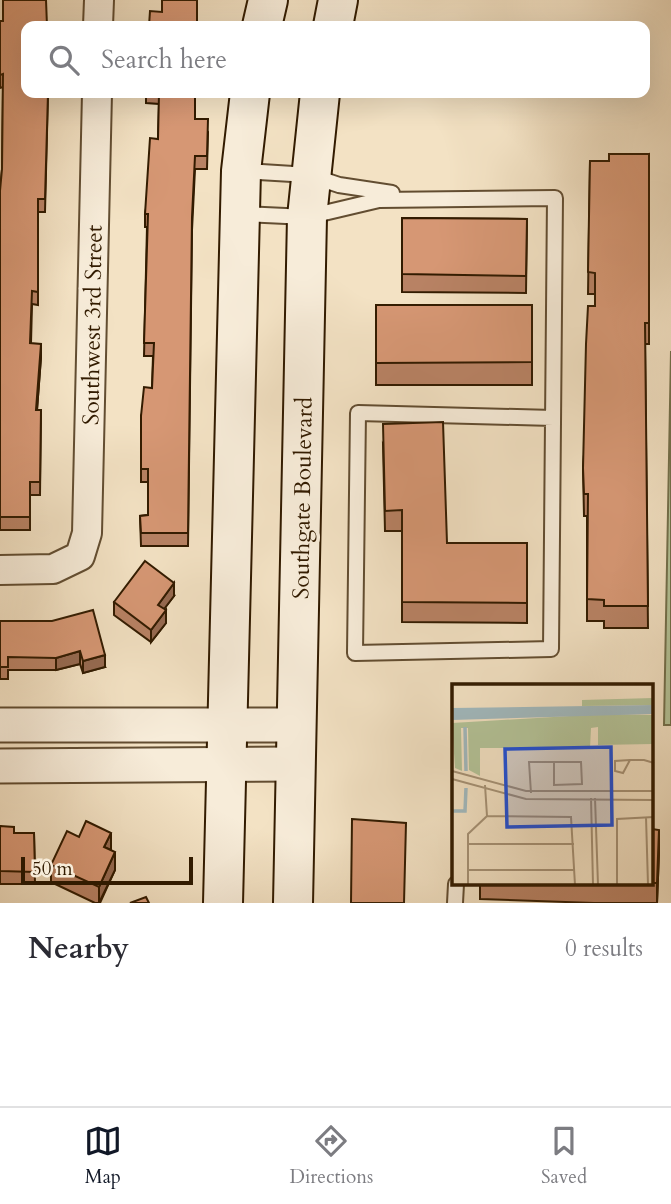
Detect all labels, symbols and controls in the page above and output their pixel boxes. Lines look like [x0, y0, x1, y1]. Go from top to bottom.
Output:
search box [21, 21, 650, 98]
icon: search [45, 41, 83, 79]
text: Search here [101, 42, 227, 77]
street label: Southwest 3rd Street [75, 225, 110, 425]
street label: Southgate Boulevard [285, 396, 320, 599]
inset map [452, 684, 654, 886]
scale bar [21, 854, 192, 886]
text: 50 m [32, 856, 73, 882]
text: Nearby [28, 928, 129, 969]
text: 0 results [565, 933, 643, 964]
tab: Map [84, 1122, 122, 1190]
tab: Directions [290, 1122, 373, 1190]
tab: Saved [541, 1122, 587, 1190]

